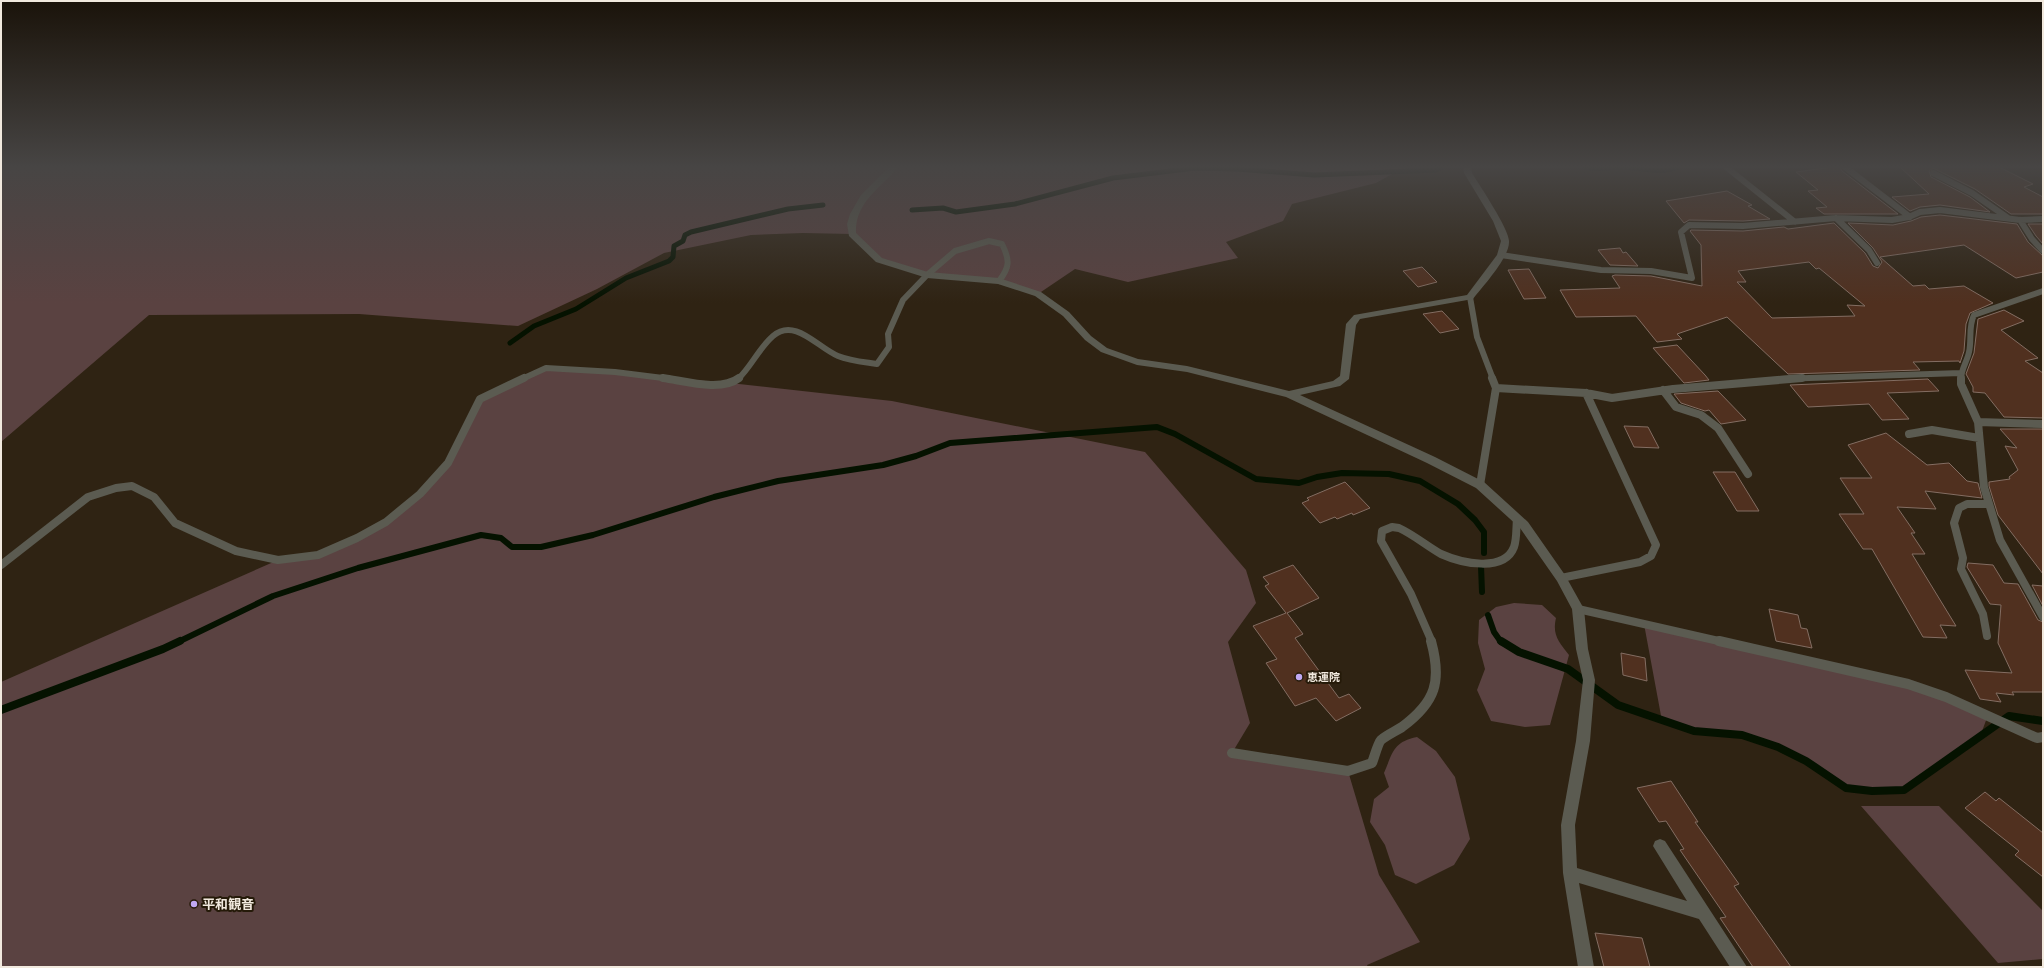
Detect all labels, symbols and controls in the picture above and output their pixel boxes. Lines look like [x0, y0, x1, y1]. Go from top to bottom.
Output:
place label: 恵運院 [1307, 671, 1340, 683]
marker: 恵運院 [1294, 672, 1304, 682]
place label: 平和観音 [202, 897, 254, 911]
marker: 平和観音 [189, 899, 199, 909]

